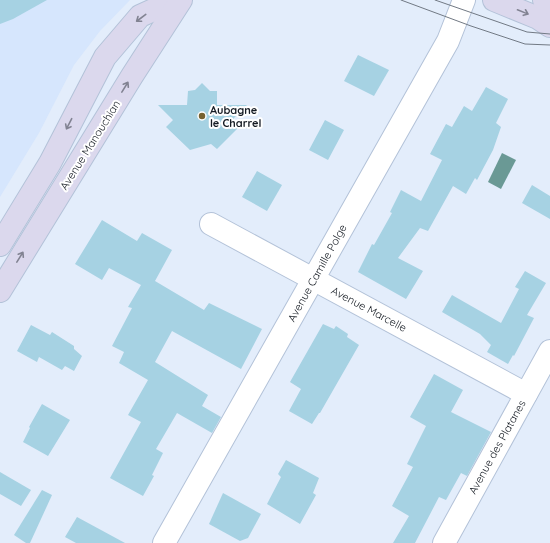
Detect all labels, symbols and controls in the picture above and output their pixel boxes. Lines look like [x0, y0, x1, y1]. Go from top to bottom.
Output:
one-way arrow [516, 8, 528, 16]
one-way arrow [135, 13, 146, 22]
one-way arrow [122, 81, 130, 93]
street label: Avenue Manouchian [57, 98, 123, 192]
place label: Aubagne le Charrel [210, 103, 261, 130]
marker: Aubagne le Charrel [197, 111, 207, 121]
one-way arrow [65, 118, 72, 130]
street label: Avenue Camille Polge [284, 222, 350, 324]
one-way arrow [17, 251, 25, 263]
street label: Avenue Marcelle [329, 283, 409, 335]
street label: Avenue des Platanes [465, 397, 529, 497]

